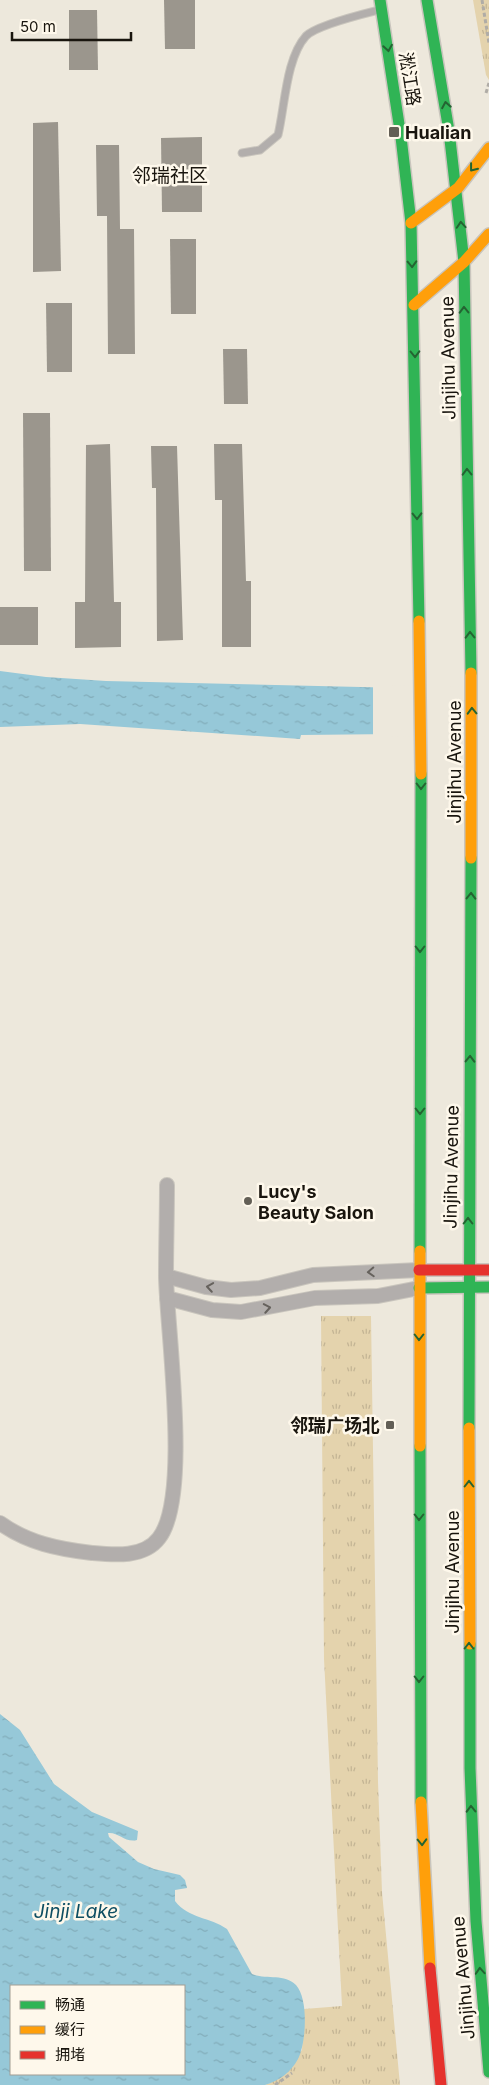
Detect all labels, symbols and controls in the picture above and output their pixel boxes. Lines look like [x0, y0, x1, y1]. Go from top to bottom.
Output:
scale bar [12, 10, 131, 42]
text: 50 m [20, 17, 56, 36]
one-way arrow [382, 44, 392, 53]
street label: 淞江路 [395, 51, 425, 107]
one-way arrow [441, 101, 451, 110]
place label: Hualian [405, 122, 472, 143]
marker: Hualian [387, 125, 401, 139]
one-way arrow [471, 162, 479, 171]
district label: 邻瑞社区 [132, 164, 208, 187]
one-way arrow [455, 221, 466, 229]
one-way arrow [407, 260, 418, 268]
street label: Jinjihu Avenue [436, 296, 460, 420]
one-way arrow [459, 306, 469, 314]
one-way arrow [410, 350, 420, 358]
one-way arrow [462, 468, 472, 476]
one-way arrow [412, 513, 422, 521]
one-way arrow [465, 630, 475, 638]
street label: Jinjihu Avenue [444, 700, 465, 824]
one-way arrow [466, 707, 477, 715]
one-way arrow [416, 782, 426, 790]
one-way arrow [466, 892, 476, 900]
one-way arrow [415, 945, 425, 953]
one-way arrow [464, 1054, 475, 1062]
street label: Jinjihu Avenue [439, 1105, 463, 1229]
one-way arrow [415, 1108, 425, 1115]
place label: Lucy's Beauty Salon [258, 1181, 374, 1223]
marker: Lucy's Beauty Salon [242, 1195, 254, 1207]
one-way arrow [463, 1217, 473, 1224]
one-way arrow [367, 1267, 375, 1278]
one-way arrow [206, 1283, 215, 1293]
one-way arrow [262, 1304, 271, 1314]
one-way arrow [414, 1334, 424, 1341]
place label: 邻瑞广场北 [290, 1415, 380, 1436]
marker: 邻瑞广场北 [384, 1419, 396, 1431]
one-way arrow [464, 1479, 474, 1487]
street label: Jinjihu Avenue [442, 1510, 463, 1634]
one-way arrow [414, 1514, 424, 1521]
one-way arrow [464, 1642, 475, 1650]
one-way arrow [414, 1676, 424, 1684]
one-way arrow [466, 1804, 476, 1812]
one-way arrow [416, 1838, 427, 1846]
water label: Jinji Lake [34, 1900, 118, 1923]
street label: Jinjihu Avenue [447, 1916, 479, 2040]
one-way arrow [474, 1967, 485, 1975]
legend [10, 1985, 185, 2075]
text: 畅通 [55, 1995, 85, 2014]
text: 缓行 [55, 2020, 85, 2039]
text: 拥堵 [55, 2045, 85, 2064]

